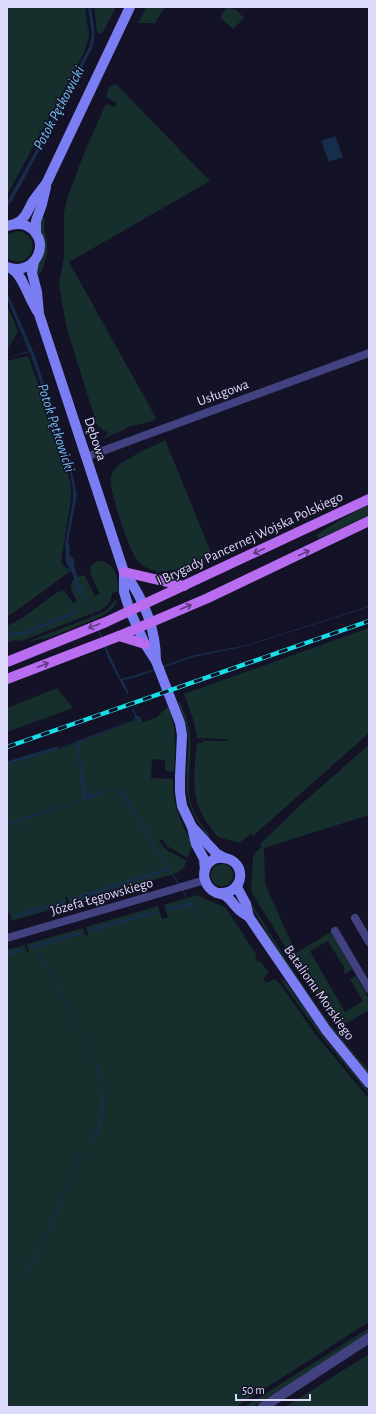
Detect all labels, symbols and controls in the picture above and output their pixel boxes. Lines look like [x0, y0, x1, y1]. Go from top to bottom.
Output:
water label: Potok Pętkowicki [31, 64, 87, 152]
street label: Usługowa [195, 377, 251, 409]
water label: Potok Pętkowicki [35, 382, 77, 474]
street label: Dębowa [81, 415, 109, 463]
street label: I Brygady Pancernej Wojska Polskiego [155, 490, 345, 588]
one-way arrow [253, 548, 265, 555]
one-way arrow [298, 549, 310, 556]
one-way arrow [180, 603, 192, 610]
one-way arrow [89, 623, 101, 631]
one-way arrow [37, 661, 49, 669]
street label: Józefa Łęgowskiego [49, 876, 155, 918]
street label: Batalionu Morskiego [281, 943, 357, 1043]
scale bar [236, 1376, 310, 1402]
text: 50 m [242, 1384, 265, 1396]

